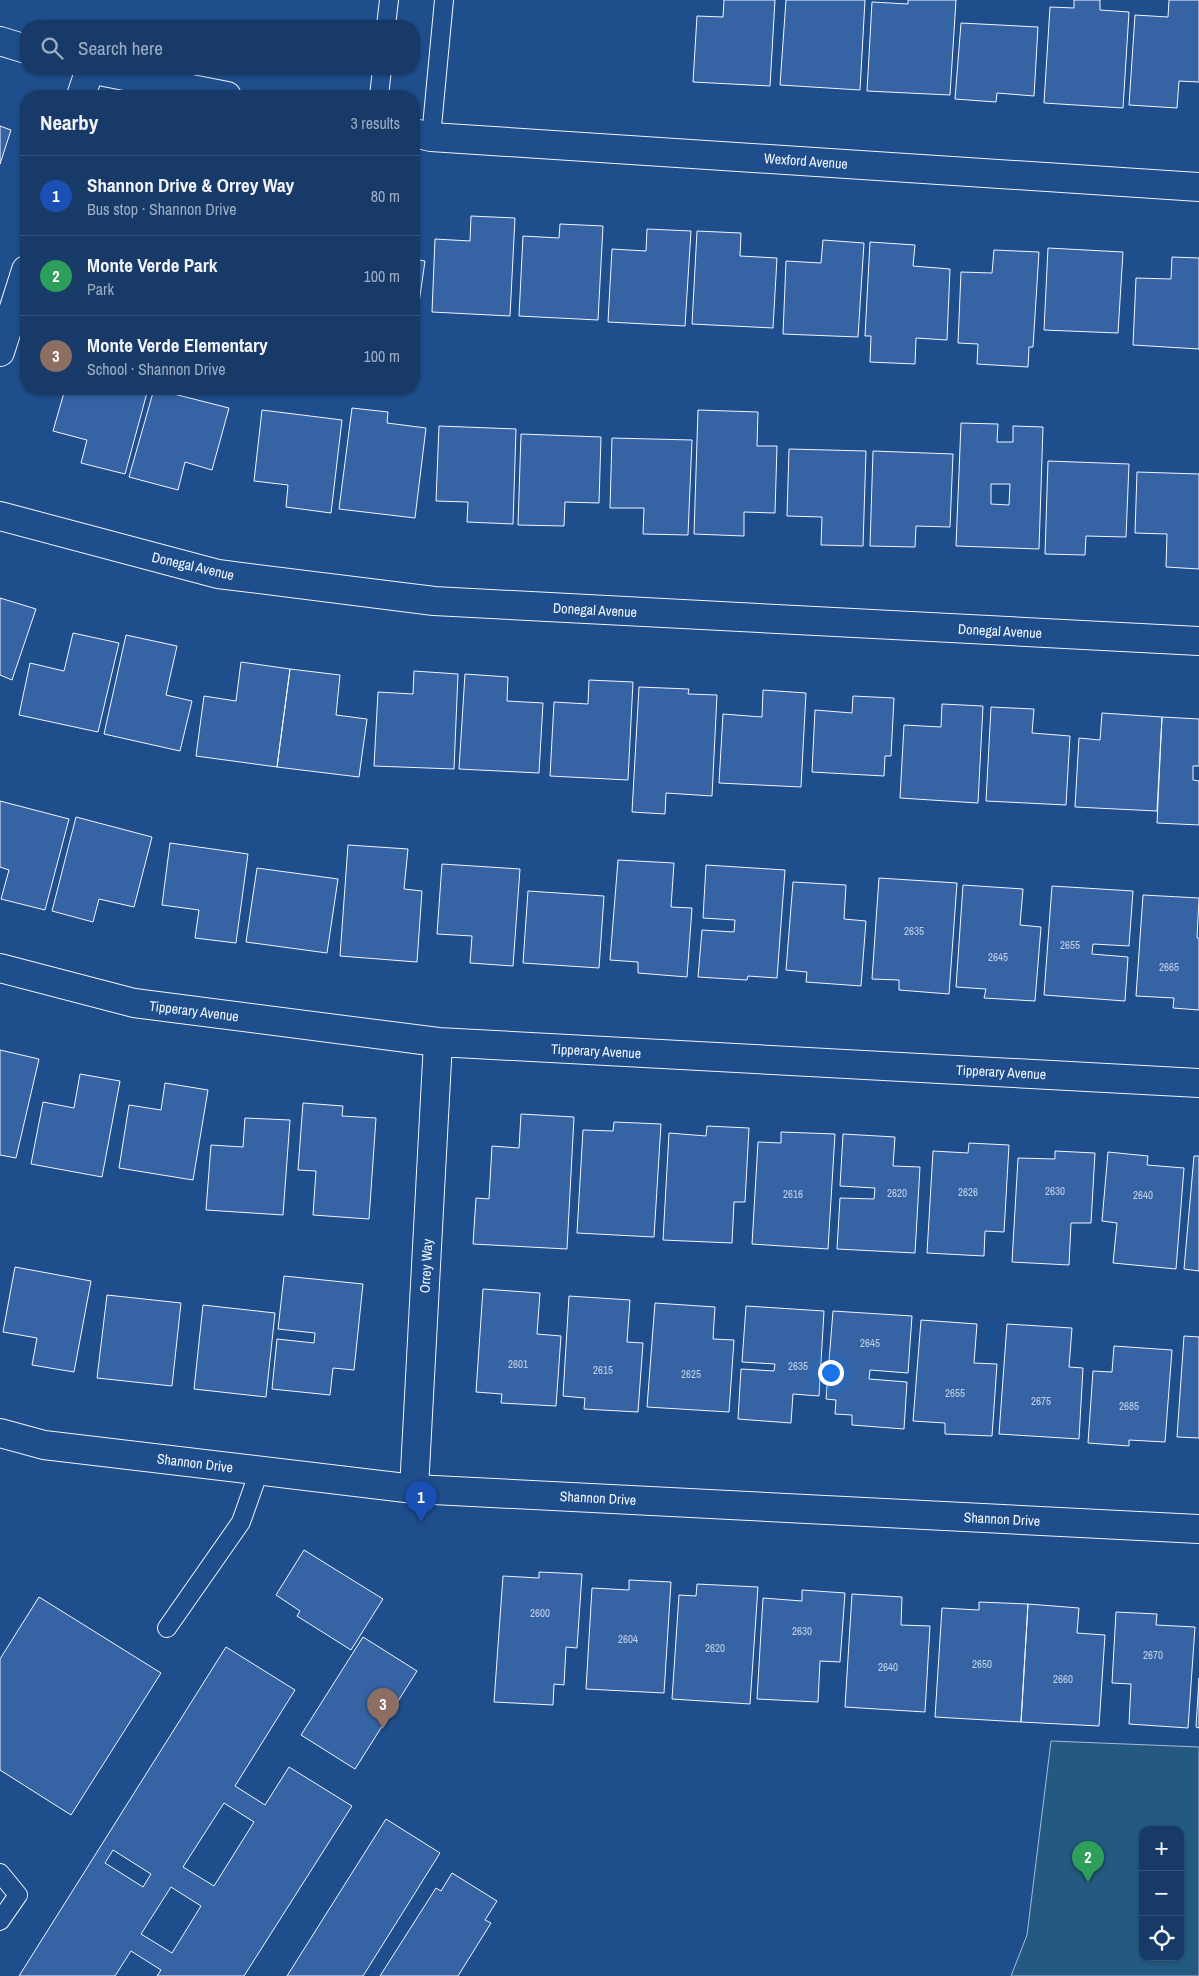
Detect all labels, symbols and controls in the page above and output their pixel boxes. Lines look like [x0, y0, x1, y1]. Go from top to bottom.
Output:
search box [20, 20, 420, 75]
icon: search [38, 34, 66, 62]
text: Search here [78, 35, 163, 61]
text: Nearby [40, 108, 98, 137]
text: 3 results [350, 112, 400, 134]
street label: Wexford Avenue [764, 149, 848, 173]
text: Shannon Drive & Orrey Way [87, 172, 294, 198]
text: 1 [52, 185, 60, 207]
text: 80 m [371, 185, 400, 207]
text: Bus stop · Shannon Drive [87, 198, 237, 220]
text: Monte Verde Park [87, 252, 217, 278]
text: 2 [52, 265, 60, 287]
text: 100 m [364, 265, 400, 287]
text: Park [87, 278, 114, 300]
text: Monte Verde Elementary [87, 332, 268, 358]
text: 3 [52, 345, 60, 367]
text: 100 m [364, 345, 400, 367]
text: School · Shannon Drive [87, 358, 226, 380]
street label: Donegal Avenue [150, 548, 236, 584]
street label: Donegal Avenue [553, 599, 637, 621]
street label: Donegal Avenue [958, 620, 1042, 642]
house number: 2635 [904, 924, 924, 938]
house number: 2655 [1060, 938, 1080, 952]
house number: 2645 [988, 950, 1008, 964]
house number: 2665 [1159, 960, 1179, 974]
street label: Tipperary Avenue [148, 997, 240, 1025]
street label: Tipperary Avenue [550, 1040, 642, 1062]
street label: Tipperary Avenue [955, 1061, 1047, 1083]
house number: 2630 [1045, 1184, 1065, 1198]
house number: 2626 [958, 1185, 978, 1199]
house number: 2620 [887, 1186, 907, 1200]
house number: 2616 [783, 1187, 803, 1201]
house number: 2640 [1133, 1188, 1153, 1202]
street label: Orrey Way [416, 1238, 436, 1294]
house number: 2645 [860, 1336, 880, 1350]
house number: 2601 [508, 1357, 528, 1371]
house number: 2635 [788, 1359, 808, 1373]
your location [818, 1360, 844, 1386]
house number: 2615 [593, 1363, 613, 1377]
house number: 2625 [681, 1367, 701, 1381]
house number: 2655 [945, 1386, 965, 1400]
house number: 2675 [1031, 1394, 1051, 1408]
house number: 2685 [1119, 1399, 1139, 1413]
street label: Shannon Drive [156, 1449, 234, 1477]
pin: 1 [405, 1481, 437, 1522]
street label: Shannon Drive [559, 1487, 637, 1509]
street label: Shannon Drive [963, 1508, 1041, 1530]
house number: 2600 [530, 1606, 550, 1620]
house number: 2630 [792, 1624, 812, 1638]
house number: 2604 [618, 1632, 638, 1646]
house number: 2620 [705, 1641, 725, 1655]
house number: 2670 [1143, 1648, 1163, 1662]
house number: 2650 [972, 1657, 992, 1671]
house number: 2640 [878, 1660, 898, 1674]
house number: 2660 [1053, 1672, 1073, 1686]
pin: 3 [367, 1688, 399, 1729]
map controls [1139, 1826, 1184, 1961]
button: + [1139, 1826, 1184, 1871]
pin: 2 [1072, 1841, 1104, 1882]
button: − [1139, 1871, 1184, 1916]
button: locate [1139, 1916, 1184, 1961]

